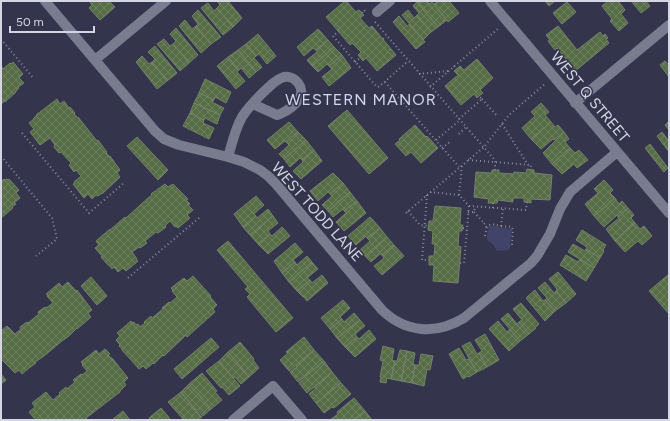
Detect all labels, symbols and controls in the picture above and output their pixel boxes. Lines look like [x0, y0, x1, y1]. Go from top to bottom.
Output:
scale bar [10, 8, 94, 34]
text: 50 m [16, 15, 44, 29]
street label: WEST Q STREET [547, 48, 634, 147]
district label: WESTERN MANOR [285, 90, 437, 109]
street label: WEST TODD LANE [268, 159, 366, 265]

